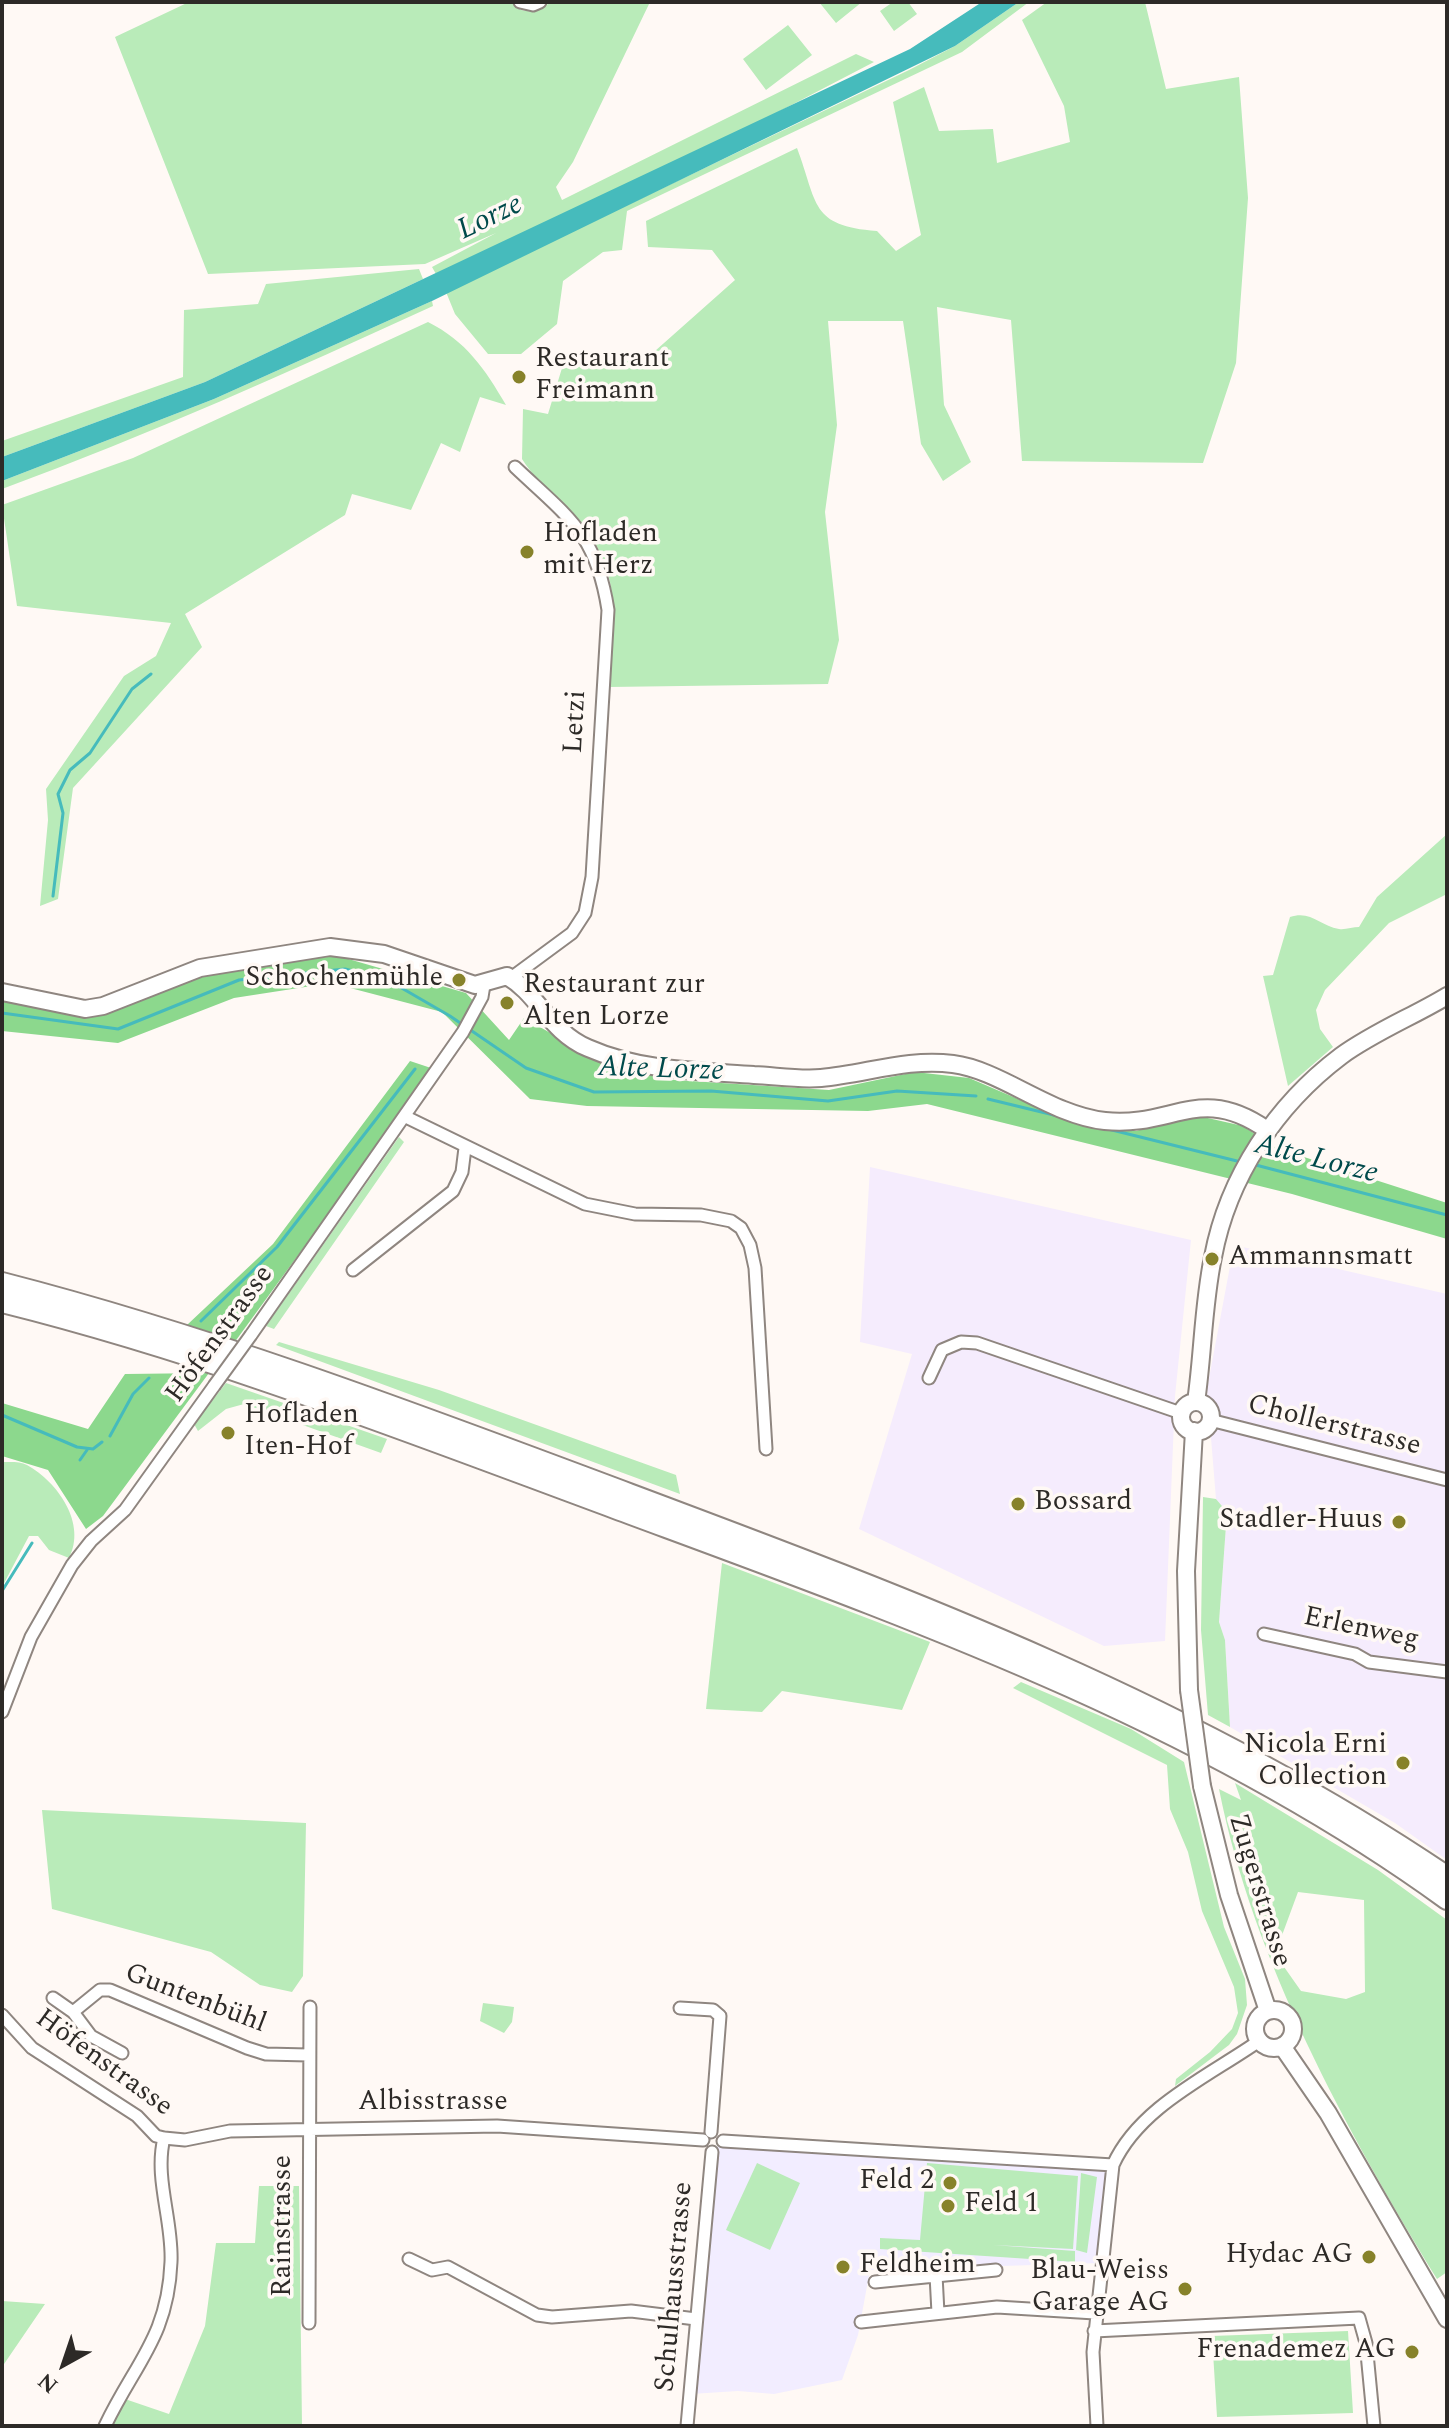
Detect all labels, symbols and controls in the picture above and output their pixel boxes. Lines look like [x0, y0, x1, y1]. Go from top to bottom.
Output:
water label: Lorze [453, 188, 529, 250]
place label: Restaurant Freimann [535, 344, 669, 410]
marker: Restaurant Freimann [510, 368, 528, 386]
place label: Hofladen mit Herz [543, 519, 658, 585]
marker: Hofladen mit Herz [518, 543, 536, 561]
street label: Letzi [559, 689, 595, 755]
place label: Schochenmühle [245, 963, 443, 997]
place label: Restaurant zur Alten Lorze [523, 970, 705, 1036]
marker: Schochenmühle [450, 971, 468, 989]
marker: Restaurant zur Alten Lorze [498, 994, 516, 1012]
water label: Alte Lorze [597, 1051, 725, 1091]
water label: Alte Lorze [1250, 1128, 1382, 1194]
place label: Ammannsmatt [1228, 1242, 1413, 1276]
marker: Ammannsmatt [1203, 1250, 1221, 1268]
street label: Höfenstrasse [160, 1260, 282, 1410]
street label: Chollerstrasse [1244, 1389, 1424, 1465]
place label: Hofladen Iten-Hof [244, 1400, 359, 1466]
marker: Hofladen Iten-Hof [219, 1424, 237, 1442]
place label: Bossard [1034, 1487, 1132, 1521]
marker: Bossard [1009, 1495, 1027, 1513]
place label: Stadler-Huus [1219, 1505, 1383, 1539]
marker: Stadler-Huus [1390, 1513, 1408, 1531]
street label: Erlenweg [1300, 1601, 1422, 1659]
place label: Nicola Erni Collection [1244, 1730, 1387, 1796]
marker: Nicola Erni Collection [1394, 1754, 1412, 1772]
street label: Zugerstrasse [1219, 1811, 1297, 1971]
street label: Guntenbühl [119, 1958, 271, 2042]
street label: Höfenstrasse [28, 2003, 178, 2125]
street label: Albisstrasse [358, 2087, 508, 2121]
street label: Rainstrasse [268, 2155, 302, 2297]
place label: Feld 2 [859, 2166, 934, 2200]
marker: Feld 2 [941, 2174, 959, 2192]
street label: Schulhausstrasse [650, 2180, 702, 2394]
place label: Feld 1 [964, 2189, 1039, 2223]
marker: Feld 1 [939, 2197, 957, 2215]
place label: Hydac AG [1225, 2240, 1353, 2274]
marker: Hydac AG [1360, 2248, 1378, 2266]
place label: Feldheim [859, 2250, 975, 2284]
place label: Blau-Weiss Garage AG [1030, 2256, 1169, 2322]
marker: Feldheim [834, 2258, 852, 2276]
marker: Blau-Weiss Garage AG [1176, 2280, 1194, 2298]
north arrow [24, 2324, 104, 2404]
place label: Frenademez AG [1196, 2335, 1396, 2369]
marker: Frenademez AG [1403, 2343, 1421, 2361]
text: N [31, 2364, 66, 2401]

